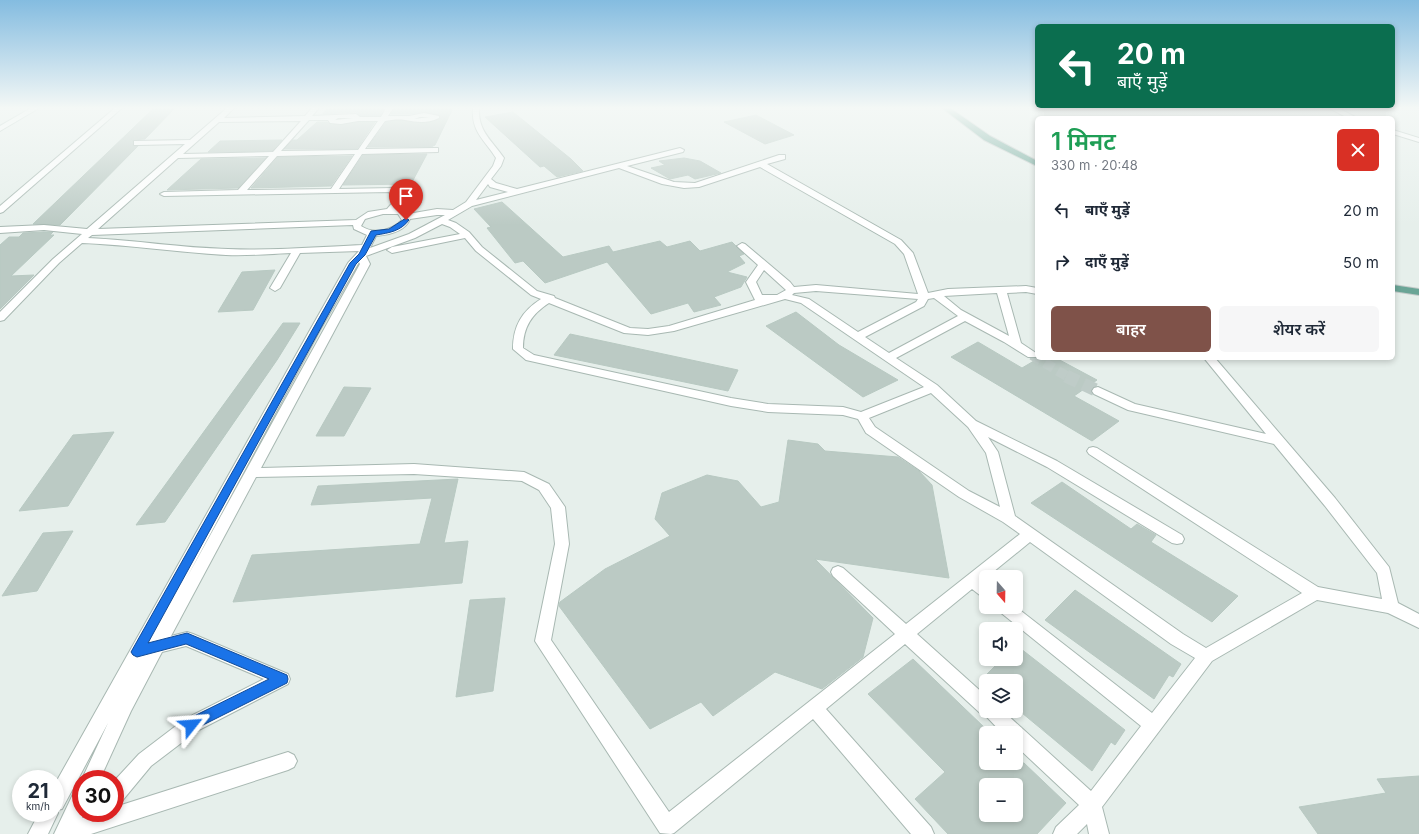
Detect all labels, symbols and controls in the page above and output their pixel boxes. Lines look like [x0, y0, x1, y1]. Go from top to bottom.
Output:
text: 20 m [1117, 37, 1186, 71]
icon: left [1051, 40, 1103, 92]
text: बाएँ मुड़ें [1117, 71, 1167, 92]
text: 1 मिनट [1051, 127, 1116, 156]
button: close [1337, 129, 1379, 171]
text: 330 m · 20:48 [1051, 157, 1138, 173]
pin [389, 179, 423, 220]
icon: arrive [395, 185, 417, 207]
icon: left [1051, 199, 1073, 221]
text: बाएँ मुड़ें [1085, 200, 1130, 219]
text: 20 m [1343, 201, 1379, 220]
icon: right [1051, 251, 1073, 273]
text: दाएँ मुड़ें [1085, 252, 1129, 271]
text: 50 m [1343, 253, 1379, 272]
button: बाहर [1051, 306, 1211, 352]
button: शेयर करें [1219, 306, 1379, 352]
north arrow [979, 570, 1023, 614]
map controls [979, 570, 1023, 822]
button: sound [979, 622, 1023, 666]
button: layers [979, 674, 1023, 718]
position arrow [170, 704, 212, 746]
button: + [979, 726, 1023, 770]
speed limit sign: 30 [72, 770, 124, 822]
button: − [979, 778, 1023, 822]
text: 21 [27, 779, 49, 803]
text: km/h [26, 800, 50, 812]

